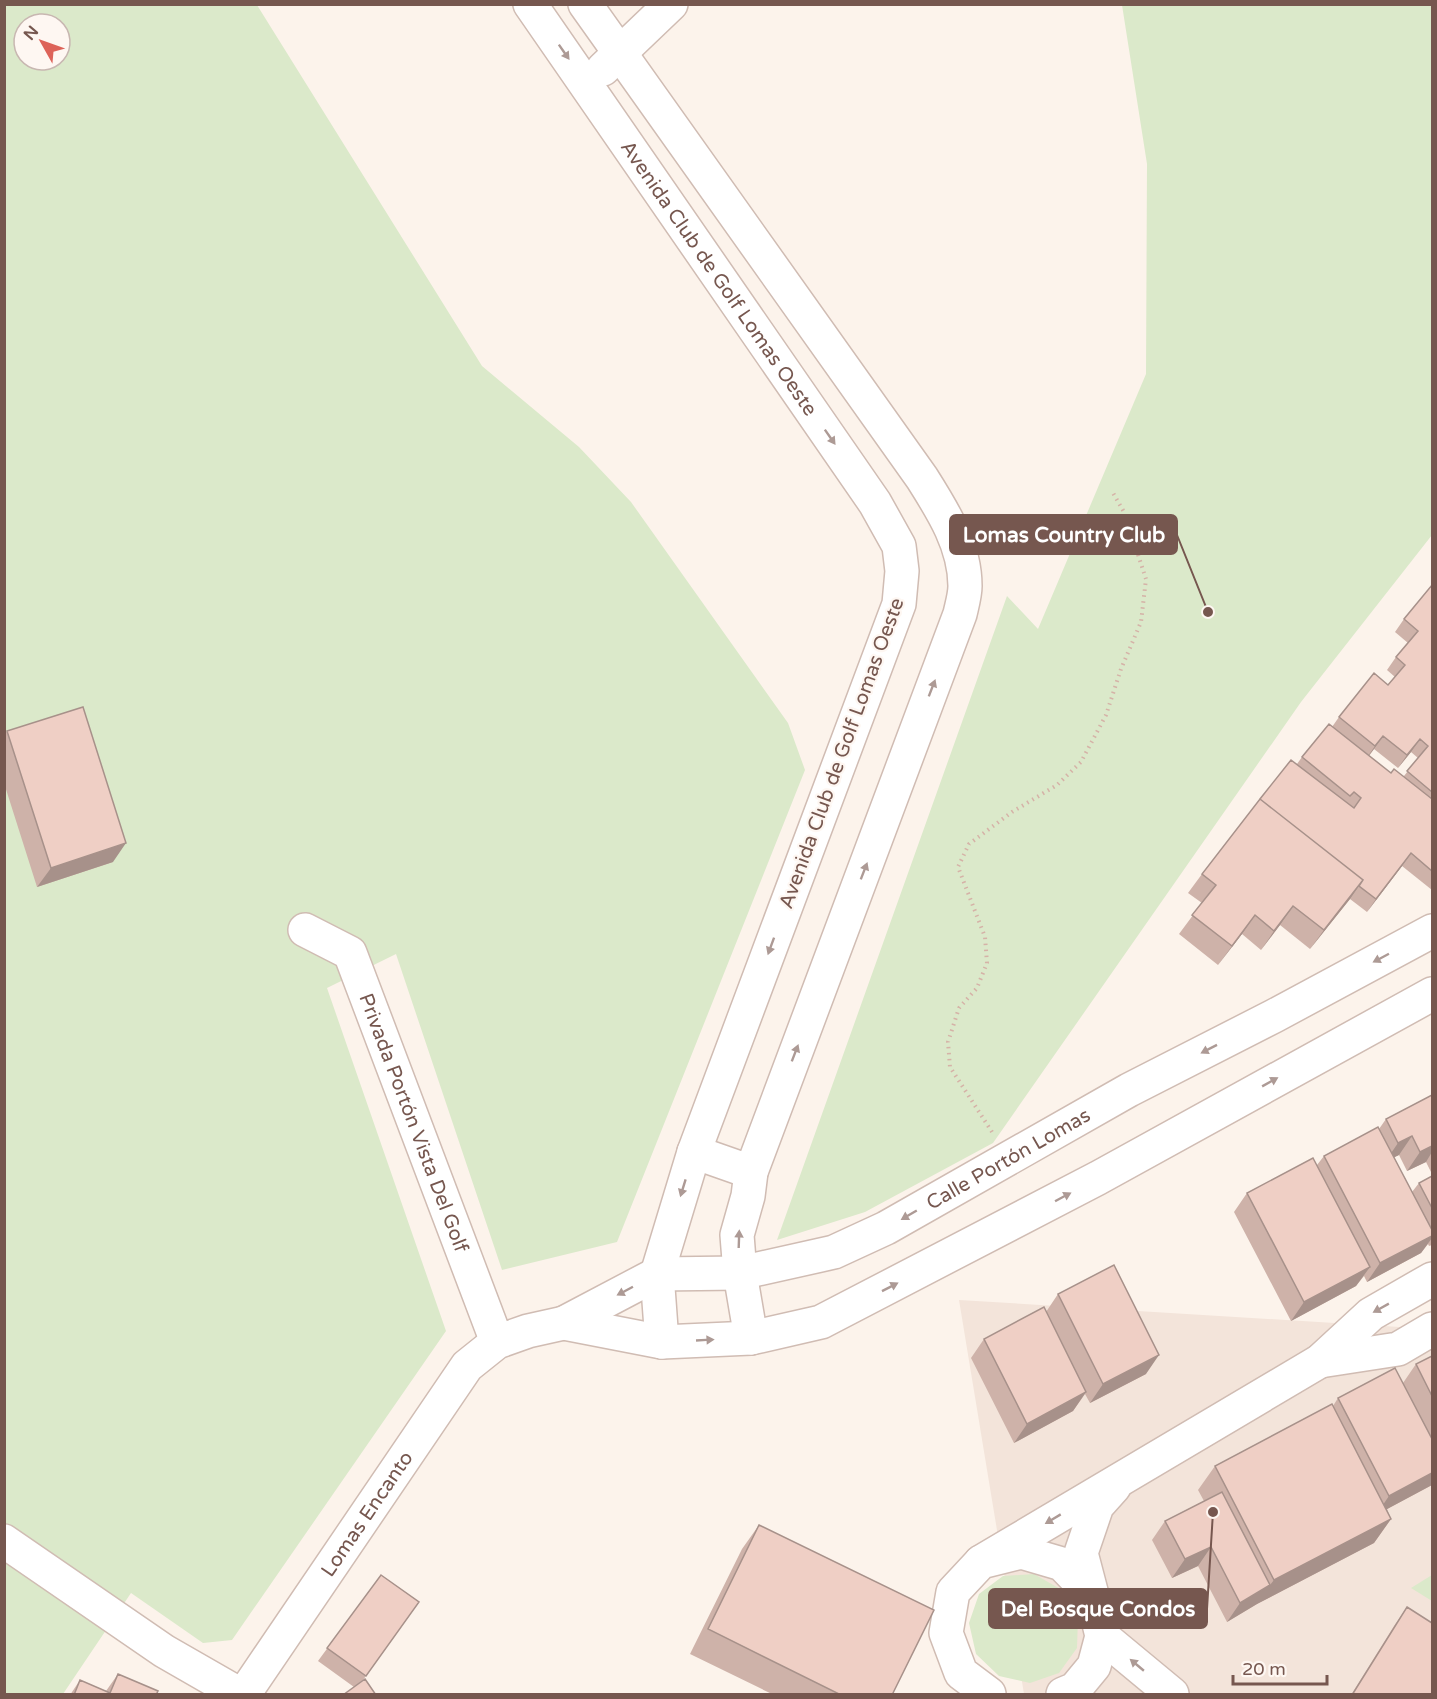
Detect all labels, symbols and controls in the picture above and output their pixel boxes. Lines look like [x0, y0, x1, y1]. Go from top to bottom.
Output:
north arrow [12, 12, 72, 72]
text: N [19, 22, 43, 44]
one-way arrow [558, 44, 570, 60]
street label: Avenida Club de Golf Lomas Oeste [615, 136, 822, 421]
one-way arrow [824, 429, 836, 445]
callout: Lomas Country Club [950, 515, 1177, 554]
text: Lomas Country Club [963, 523, 1165, 548]
street label: Avenida Club de Golf Lomas Oeste [774, 595, 909, 912]
one-way arrow [928, 679, 938, 697]
one-way arrow [860, 862, 869, 880]
one-way arrow [766, 937, 776, 955]
one-way arrow [1372, 953, 1389, 963]
street label: Privada Portón Vista Del Golf [353, 990, 473, 1256]
one-way arrow [791, 1044, 801, 1062]
one-way arrow [1200, 1044, 1217, 1054]
one-way arrow [1262, 1077, 1279, 1087]
street label: Calle Portón Lomas [922, 1103, 1095, 1216]
one-way arrow [678, 1179, 687, 1197]
one-way arrow [1054, 1192, 1071, 1202]
one-way arrow [900, 1210, 917, 1220]
one-way arrow [734, 1229, 743, 1248]
one-way arrow [881, 1282, 898, 1292]
one-way arrow [616, 1286, 633, 1296]
one-way arrow [1373, 1303, 1390, 1313]
one-way arrow [696, 1336, 715, 1345]
street label: Lomas Encanto [316, 1447, 419, 1582]
one-way arrow [1045, 1514, 1061, 1525]
callout: Del Bosque Condos [989, 1589, 1207, 1628]
text: Del Bosque Condos [1001, 1597, 1195, 1622]
scale bar [1233, 1648, 1328, 1686]
text: 20 m [1242, 1658, 1286, 1680]
one-way arrow [1129, 1659, 1145, 1672]

